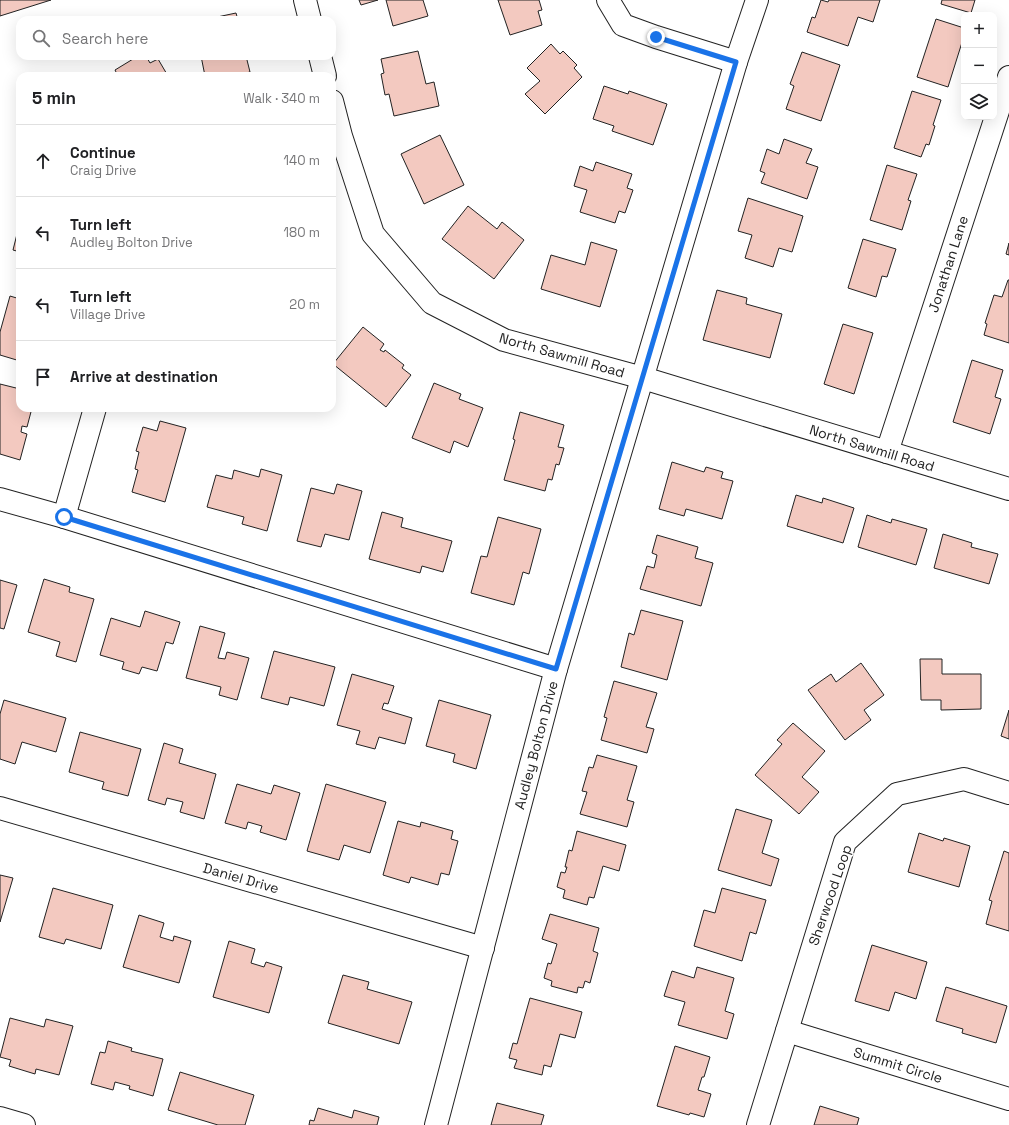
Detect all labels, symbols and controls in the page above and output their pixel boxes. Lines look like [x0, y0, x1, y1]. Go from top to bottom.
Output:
map controls [961, 12, 997, 120]
button: + [961, 12, 997, 48]
search box [16, 16, 336, 60]
icon: search [30, 27, 52, 49]
route end [647, 28, 665, 46]
text: Search here [62, 29, 148, 48]
button: − [961, 48, 997, 84]
button: layers [961, 84, 997, 120]
text: 5 min [32, 87, 76, 109]
text: Walk · 340 m [243, 90, 320, 107]
text: Continue [70, 143, 136, 162]
icon: ahead [32, 150, 54, 172]
text: 140 m [284, 152, 320, 169]
text: Craig Drive [70, 162, 137, 179]
street label: Jonathan Lane [924, 213, 972, 315]
text: Turn left [70, 215, 132, 234]
icon: left [32, 222, 54, 244]
text: 180 m [284, 224, 320, 241]
text: Audley Bolton Drive [70, 234, 193, 251]
text: Turn left [70, 287, 132, 306]
icon: left [32, 294, 54, 316]
text: 20 m [289, 296, 320, 313]
text: Village Drive [70, 306, 145, 323]
street label: North Sawmill Road [497, 328, 627, 382]
icon: arrive [32, 366, 54, 388]
text: Arrive at destination [70, 367, 218, 386]
street label: North Sawmill Road [807, 420, 937, 476]
route start [55, 508, 73, 526]
street label: Audley Bolton Drive [510, 679, 562, 811]
street label: Sherwood Loop [804, 842, 856, 948]
street label: Daniel Drive [201, 859, 281, 897]
street label: Summit Circle [851, 1043, 945, 1087]

